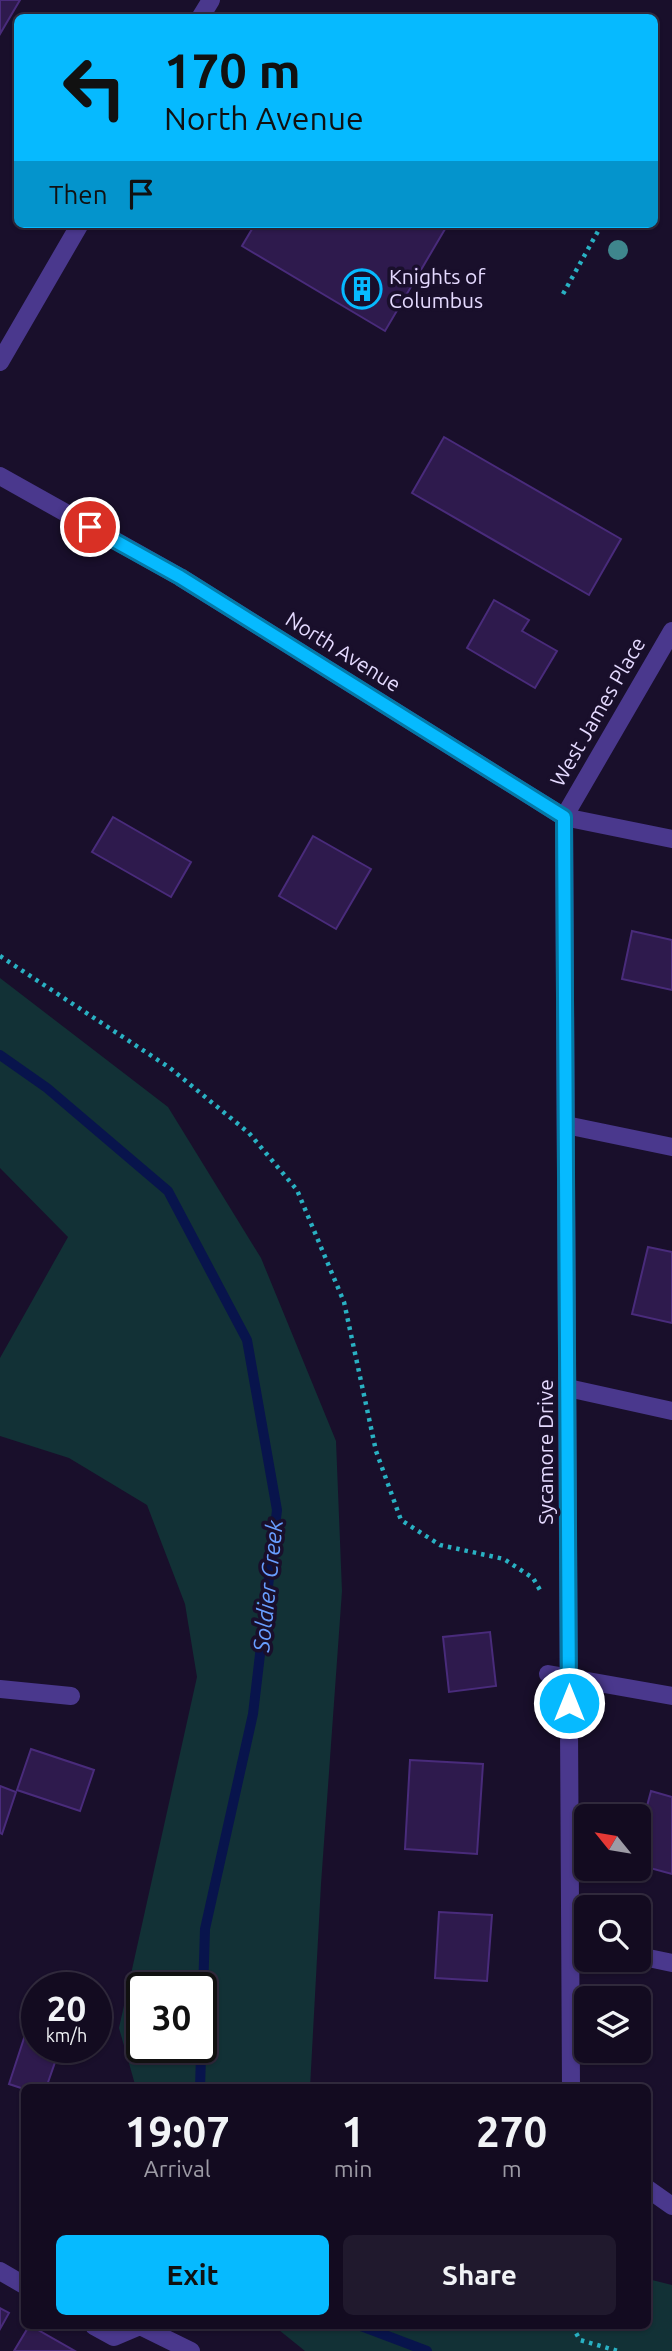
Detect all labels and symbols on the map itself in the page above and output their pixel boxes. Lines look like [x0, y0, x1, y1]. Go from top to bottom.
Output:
place label: Knights of Columbus [389, 264, 486, 312]
building icon: Knights of Columbus [341, 268, 383, 310]
pin [60, 497, 120, 557]
street label: North Avenue [282, 606, 405, 696]
street label: West James Place [545, 633, 649, 790]
street label: Sycamore Drive [533, 1379, 557, 1525]
water label: Soldier Creek [248, 1518, 287, 1654]
position arrow [532, 1666, 606, 1740]
north arrow [574, 1804, 651, 1881]
speed limit sign: 30 [126, 1972, 217, 2063]

